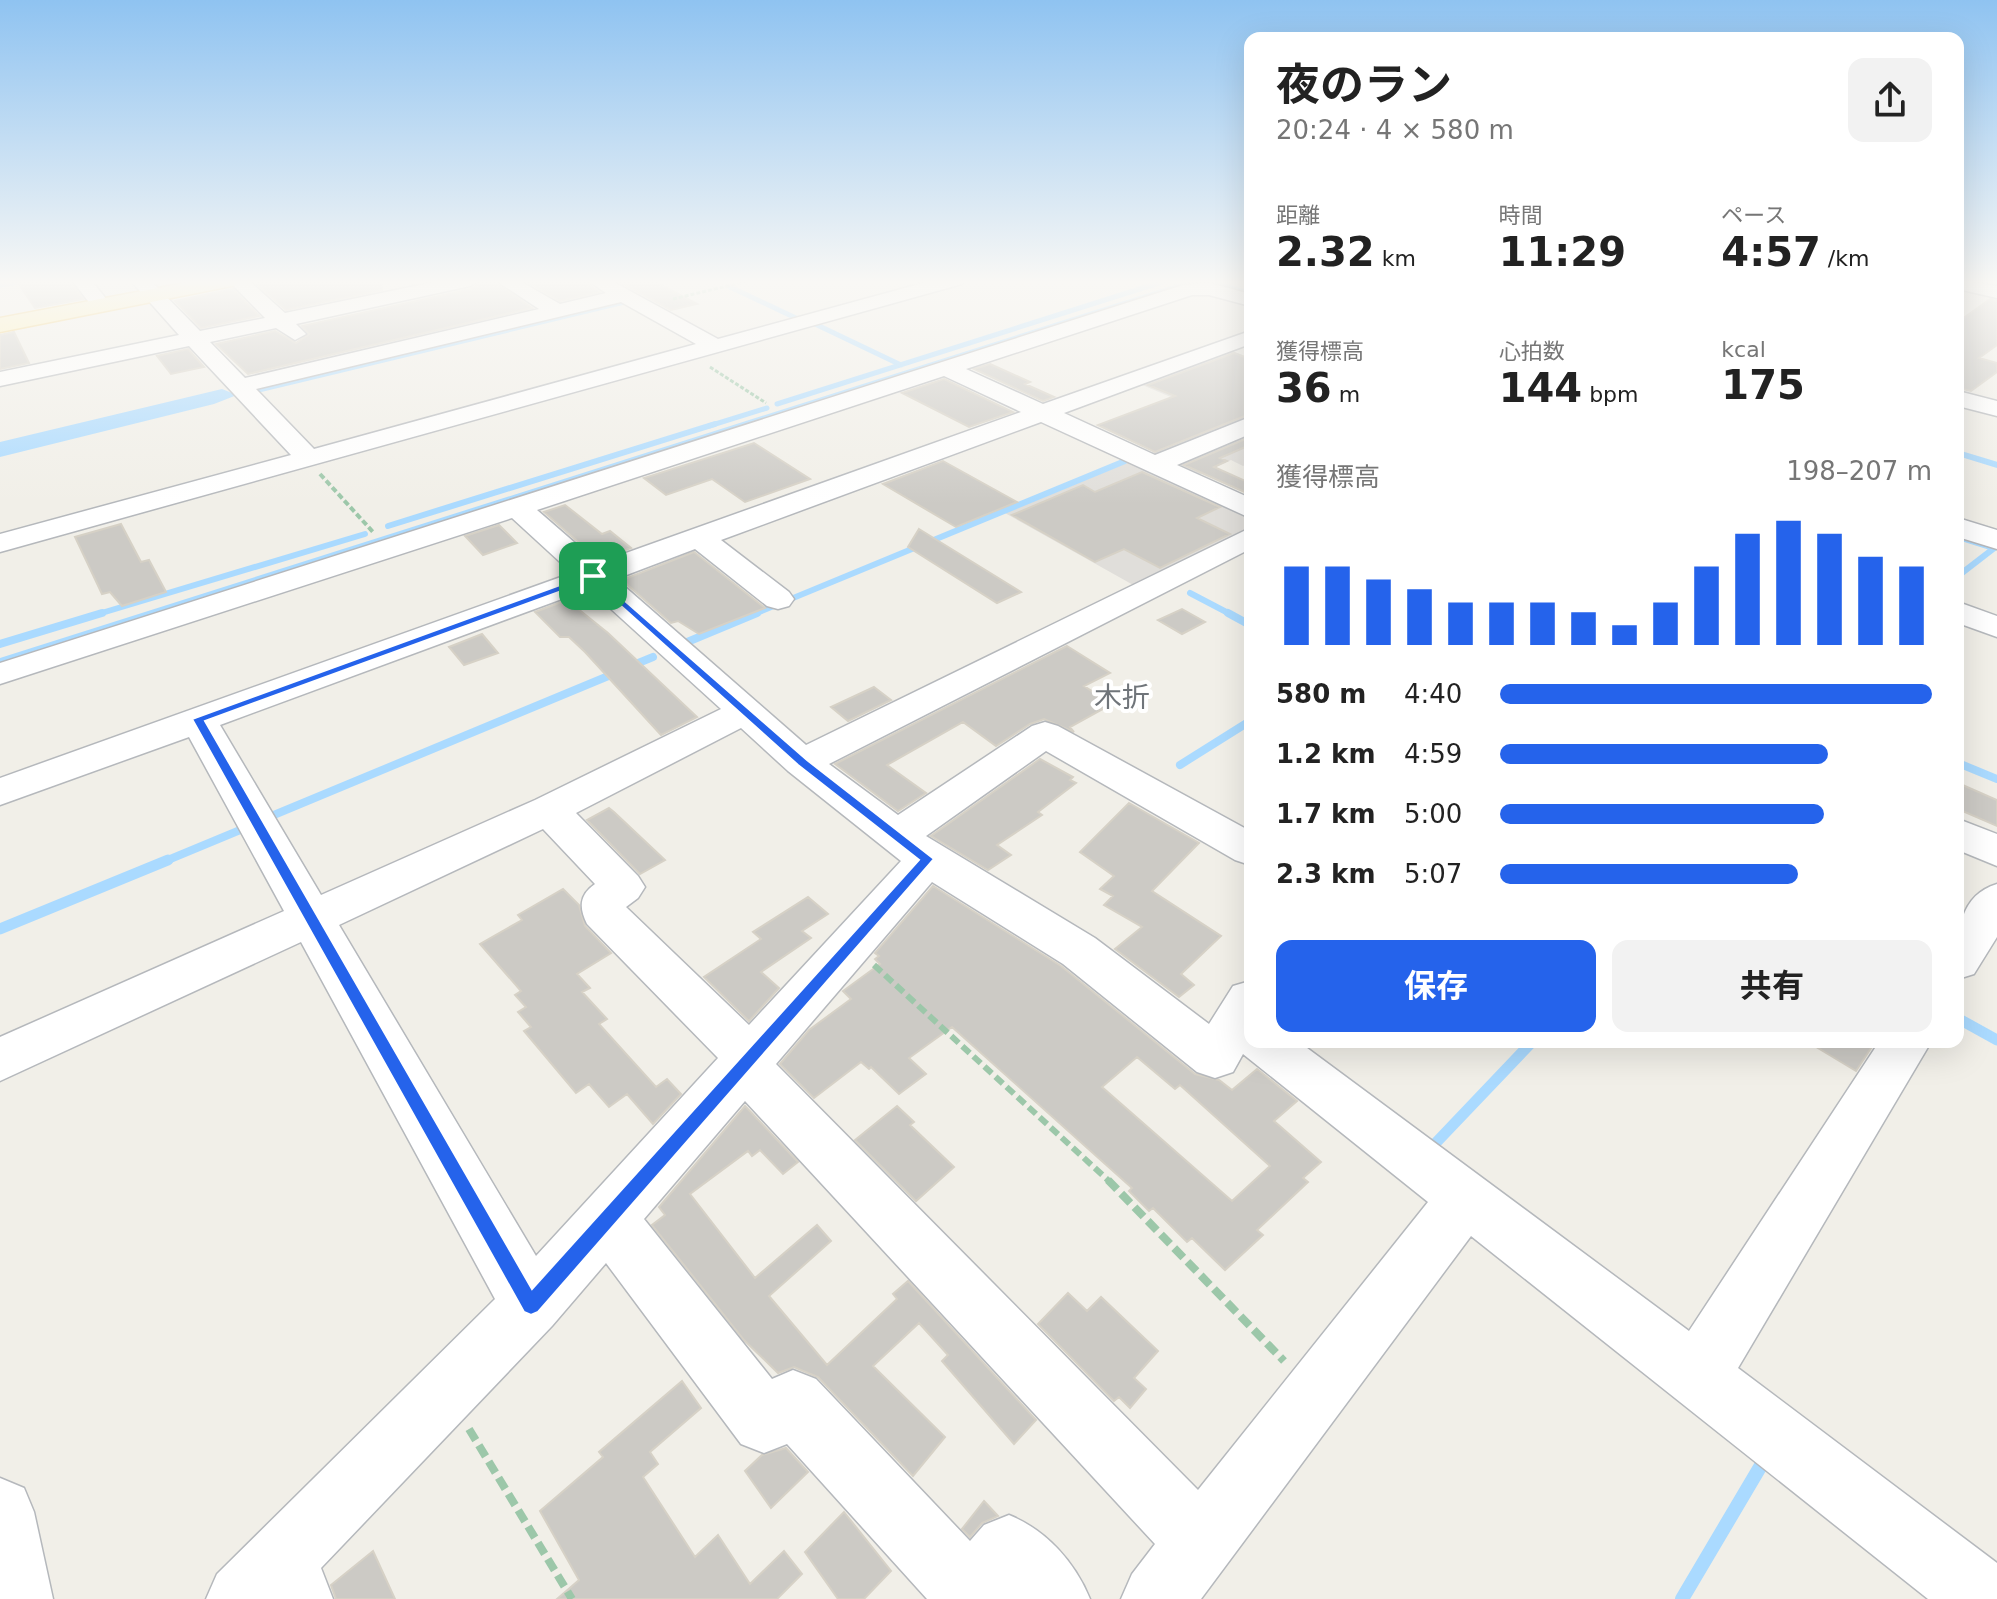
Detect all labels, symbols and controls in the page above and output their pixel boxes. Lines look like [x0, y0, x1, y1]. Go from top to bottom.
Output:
button: share [1848, 58, 1932, 142]
text: 夜のラン [1276, 59, 1452, 110]
text: 20:24 · 4 × 580 m [1276, 115, 1514, 145]
text: 距離 [1276, 203, 1320, 228]
text: 時間 [1499, 203, 1543, 228]
text: ペース [1721, 203, 1786, 228]
text: 2.32 [1276, 229, 1375, 275]
text: 11:29 [1499, 229, 1626, 275]
text: 4:57 [1721, 229, 1821, 275]
text: km [1375, 246, 1416, 271]
text: /km [1821, 246, 1869, 271]
text: kcal [1721, 337, 1766, 362]
text: 獲得標高 [1276, 339, 1364, 364]
text: 心拍数 [1499, 339, 1565, 364]
text: 175 [1721, 362, 1805, 408]
text: 36 [1276, 365, 1332, 411]
text: 144 [1499, 365, 1582, 411]
text: m [1332, 382, 1360, 407]
text: bpm [1582, 382, 1639, 407]
text: 198–207 m [1786, 456, 1932, 486]
text: 獲得標高 [1276, 462, 1380, 492]
pin [559, 542, 627, 610]
icon: arrive [571, 554, 615, 598]
text: 580 m [1276, 679, 1366, 709]
text: 4:40 [1404, 679, 1462, 709]
district label: 木折 [1094, 681, 1150, 714]
text: 1.2 km [1276, 739, 1376, 769]
text: 4:59 [1404, 739, 1462, 769]
text: 1.7 km [1276, 799, 1376, 829]
text: 5:00 [1404, 799, 1462, 829]
text: 2.3 km [1276, 859, 1376, 889]
text: 5:07 [1404, 859, 1462, 889]
button: 保存 [1276, 940, 1596, 1032]
button: 共有 [1612, 940, 1932, 1032]

